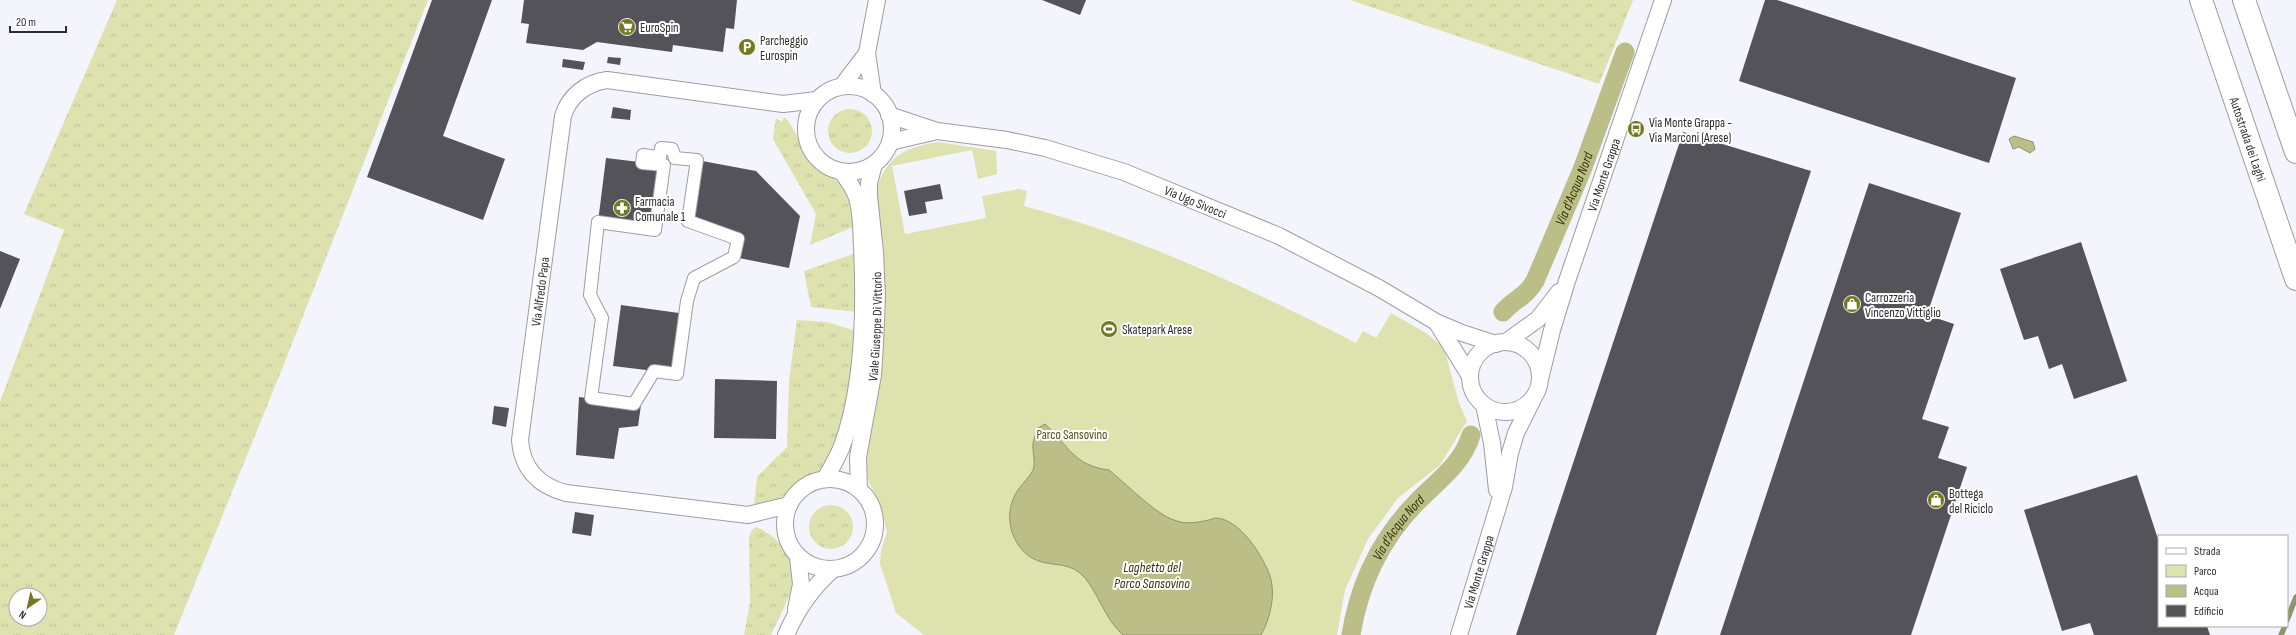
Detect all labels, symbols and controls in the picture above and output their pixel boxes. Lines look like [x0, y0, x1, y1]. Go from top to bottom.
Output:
scale bar [10, 8, 66, 34]
text: 20 m [16, 15, 36, 30]
supermarket icon: EuroSpin [617, 17, 637, 37]
place label: EuroSpin [640, 20, 679, 36]
place label: Parcheggio Eurospin [760, 33, 808, 64]
parking icon: Parcheggio Eurospin [737, 37, 757, 57]
street label: Autostrada dei Laghi [2225, 94, 2269, 184]
place label: Via Monte Grappa - Via Marconi (Arese) [1649, 115, 1732, 146]
bus stop icon: Via Monte Grappa - Via Marconi (Arese) [1626, 119, 1646, 139]
street label: Via Monte Grappa [1584, 136, 1624, 214]
water label: Via d'Acqua Nord [1552, 149, 1597, 228]
street label: Via Ugo Sivocci [1162, 183, 1229, 222]
place label: Farmacia Comunale 1 [635, 194, 686, 225]
pharmacy icon: Farmacia Comunale 1 [612, 198, 632, 218]
street label: Via Alfredo Papa [528, 256, 553, 327]
street label: Viale Giuseppe Di Vittorio [865, 271, 886, 383]
place label: Carrozzeria Vincenzo Vittiglio [1865, 290, 1941, 321]
shop icon: Carrozzeria Vincenzo Vittiglio [1842, 294, 1862, 314]
sports icon: Skatepark Arese [1099, 319, 1119, 339]
place label: Skatepark Arese [1122, 322, 1192, 338]
park label: Parco Sansovino [1037, 427, 1107, 443]
place label: Bottega del Riciclo [1949, 486, 1993, 517]
water label: Via d'Acqua Nord [1369, 490, 1429, 563]
shop icon: Bottega del Riciclo [1926, 490, 1946, 510]
street label: Via Monte Grappa [1460, 533, 1498, 611]
legend [2158, 535, 2288, 627]
text: Strada [2194, 544, 2221, 559]
water label: Laghetto del Parco Sansovino [1114, 559, 1190, 592]
text: Parco [2194, 564, 2217, 579]
text: Acqua [2193, 584, 2219, 599]
north arrow [8, 587, 48, 627]
text: Edificio [2194, 604, 2223, 619]
text: N [17, 608, 29, 622]

